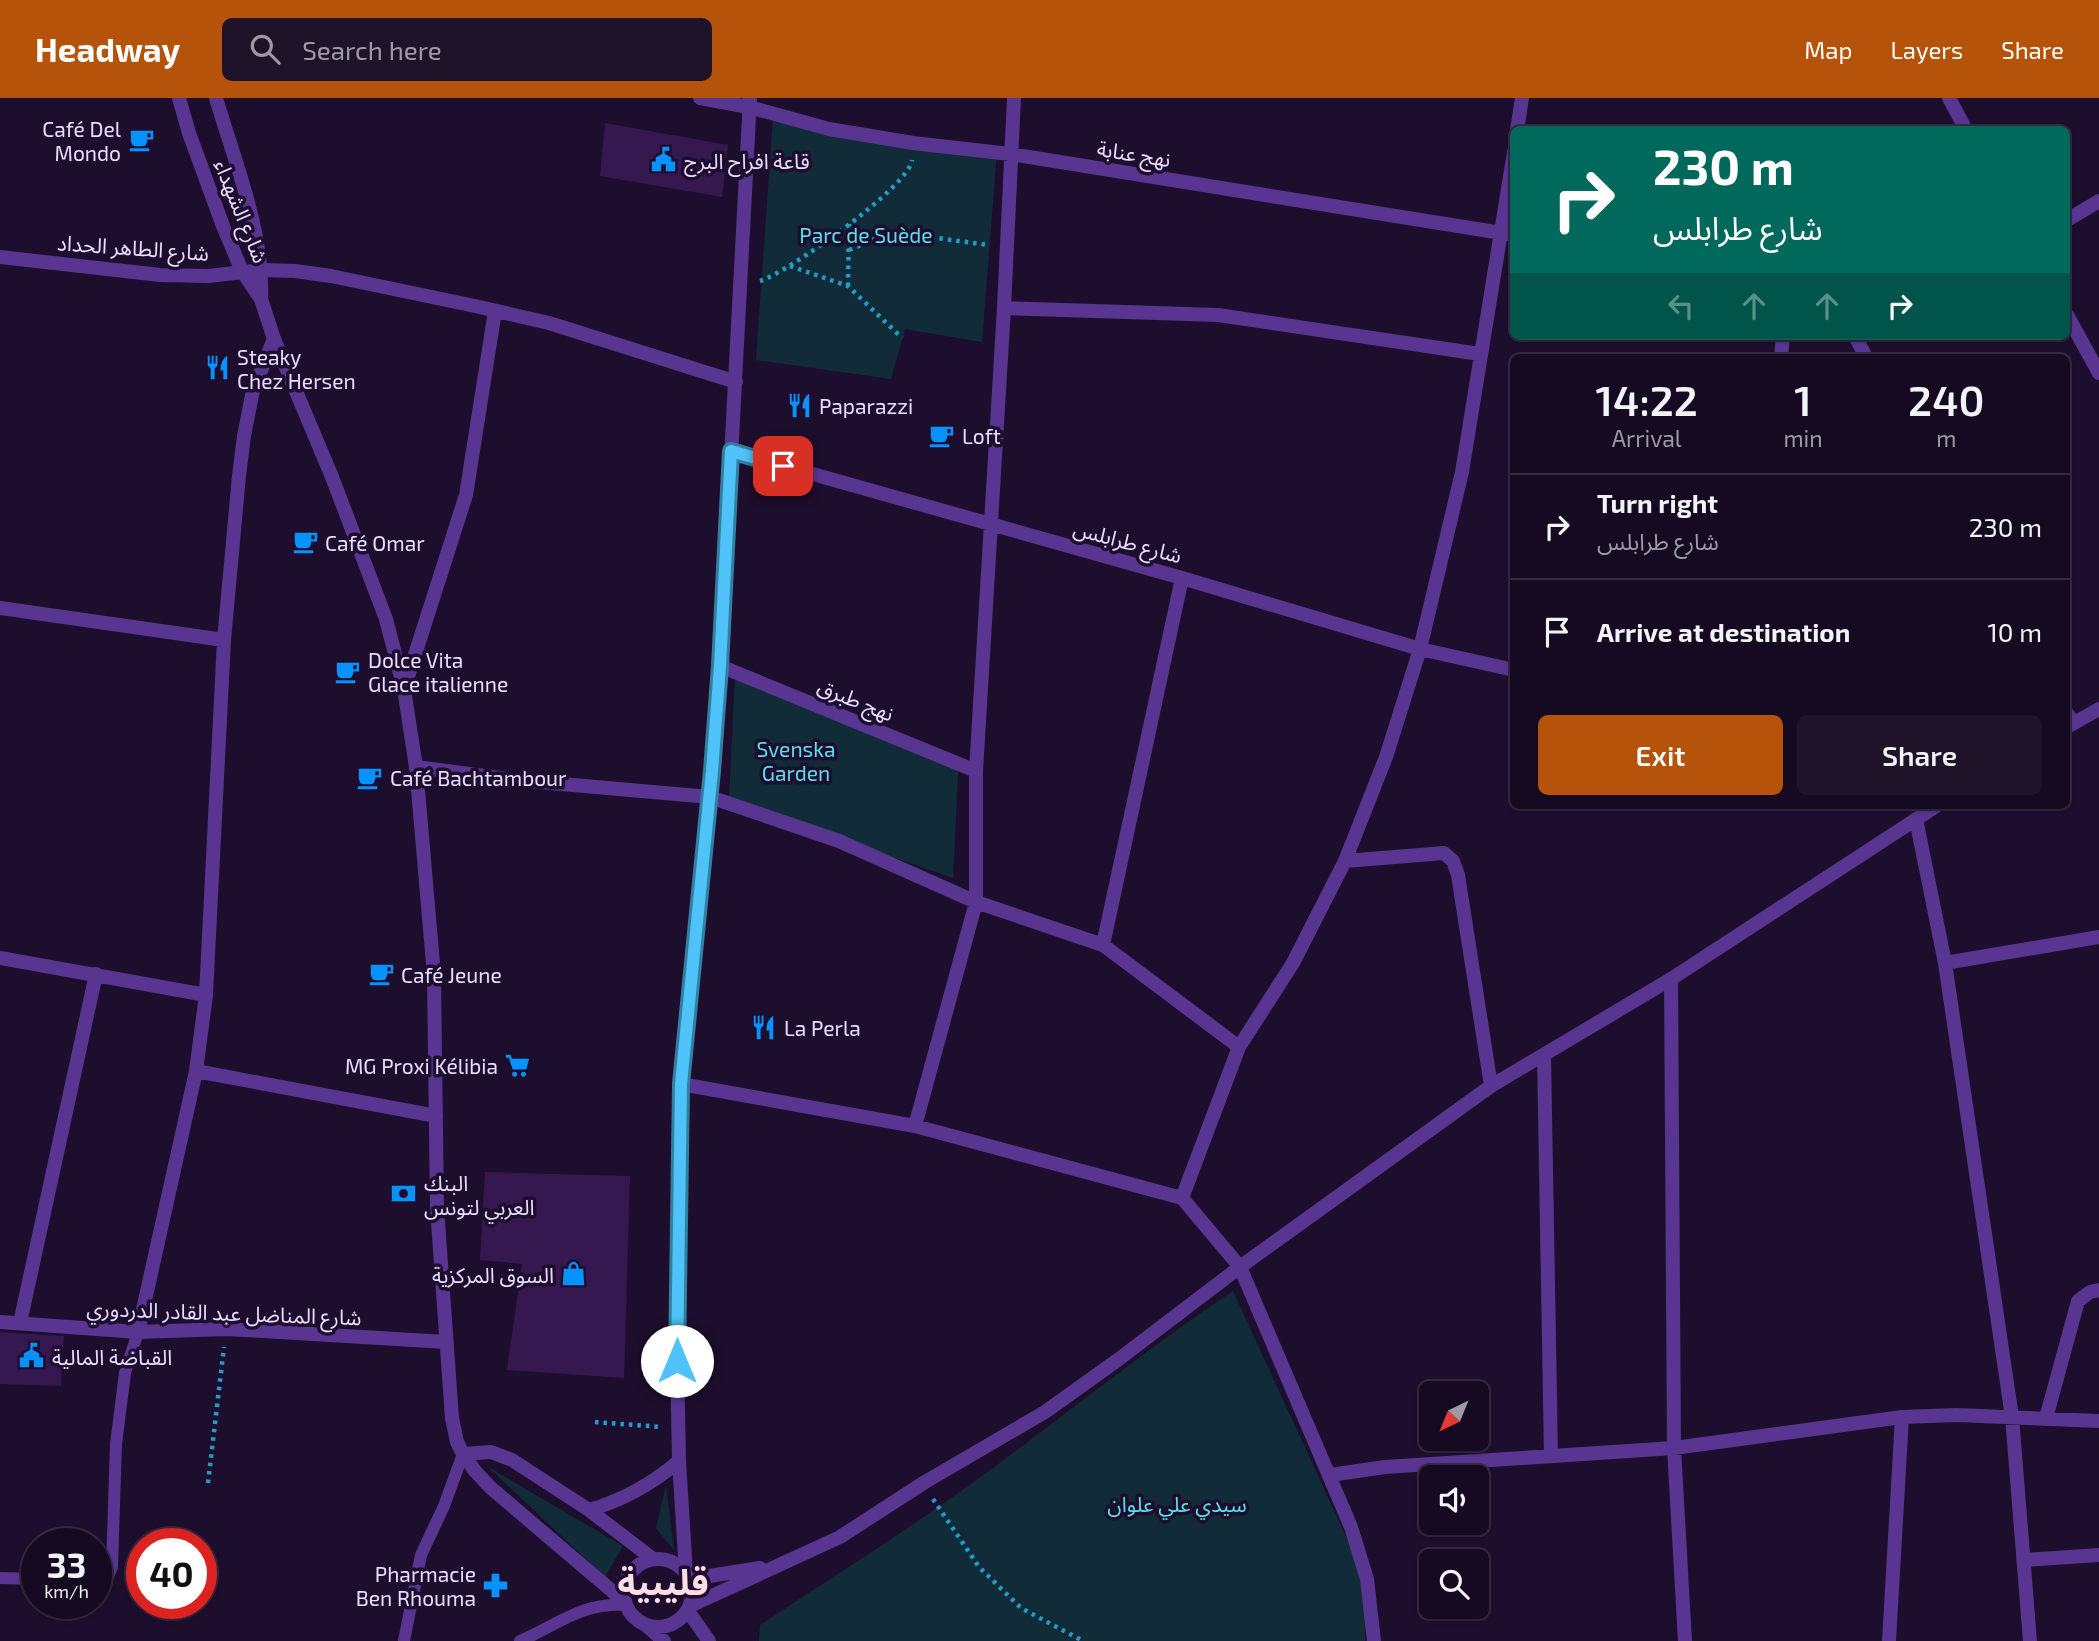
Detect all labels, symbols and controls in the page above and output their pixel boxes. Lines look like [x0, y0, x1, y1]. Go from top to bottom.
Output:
search box [222, 18, 712, 81]
text: Headway [35, 29, 180, 69]
icon: search [246, 30, 284, 68]
text: Search here [302, 34, 442, 65]
text: Map [1804, 35, 1852, 64]
text: Layers [1890, 35, 1963, 64]
text: Share [2001, 35, 2064, 64]
place label: Café Del Mondo [42, 116, 122, 165]
cafe icon: Café Del Mondo [127, 126, 155, 154]
street label: نهج عنابة [1095, 135, 1173, 175]
text: 230 m [1653, 136, 1794, 195]
public building icon: قاعة افراح البرج [650, 146, 678, 174]
place label: قاعة افراح البرج [684, 148, 810, 177]
icon: right [1538, 154, 1629, 245]
street label: شارع الشهداء [206, 156, 274, 268]
text: شارع طرابلس [1653, 208, 1822, 246]
park label: Parc de Suède [799, 222, 933, 247]
street label: شارع الطاهر الحداد [56, 229, 210, 269]
icon: left [1662, 287, 1700, 325]
icon: ahead [1735, 287, 1773, 325]
icon: ahead [1808, 287, 1846, 325]
icon: right [1881, 287, 1919, 325]
place label: Steaky Chez Hersen [237, 344, 356, 393]
restaurant icon: Steaky Chez Hersen [203, 354, 231, 382]
text: 14:22 [1595, 374, 1698, 424]
text: 1 [1794, 374, 1812, 424]
text: 240 [1908, 374, 1985, 424]
restaurant icon: Paparazzi [785, 391, 813, 419]
place label: Paparazzi [819, 393, 913, 418]
cafe icon: Loft [928, 421, 956, 449]
place label: Loft [962, 423, 1001, 448]
text: Arrival [1612, 424, 1682, 452]
text: min [1783, 424, 1823, 452]
text: m [1936, 424, 1956, 452]
pin [753, 436, 813, 496]
icon: arrive [764, 447, 802, 485]
text: Turn right [1597, 487, 1718, 518]
icon: right [1538, 508, 1576, 546]
text: 230 m [1969, 511, 2042, 542]
street label: شارع طرابلس [1070, 515, 1185, 571]
text: شارع طرابلس [1597, 527, 1719, 555]
cafe icon: Café Omar [291, 528, 319, 556]
place label: Café Omar [325, 530, 425, 555]
icon: arrive [1538, 613, 1576, 651]
text: Arrive at destination [1597, 616, 1850, 647]
text: 10 m [1987, 616, 2042, 647]
place label: Dolce Vita Glace italienne [368, 647, 508, 696]
cafe icon: Dolce Vita Glace italienne [334, 657, 362, 685]
street label: نهج طبرق [813, 672, 898, 729]
button: Exit [1538, 715, 1783, 795]
button: Share [1797, 715, 2042, 795]
park label: Svenska Garden [756, 736, 836, 785]
cafe icon: Café Bachtambour [356, 763, 384, 791]
place label: Café Bachtambour [390, 765, 567, 790]
cafe icon: Café Jeune [367, 960, 395, 988]
place label: Café Jeune [401, 962, 502, 987]
restaurant icon: La Perla [750, 1013, 778, 1041]
place label: La Perla [784, 1015, 861, 1040]
supermarket icon: MG Proxi Kélibia [504, 1051, 532, 1079]
place label: MG Proxi Kélibia [345, 1053, 498, 1078]
place label: البنك العربي لتونس [424, 1170, 534, 1223]
bank icon: البنك العربي لتونس [390, 1180, 418, 1208]
shop icon: السوق المركزية [560, 1260, 588, 1288]
place label: السوق المركزية [432, 1262, 554, 1288]
street label: شارع المناضل عبد القادر الدردوري [86, 1295, 362, 1334]
position arrow [640, 1324, 714, 1398]
public building icon: القباضة المالية [18, 1342, 46, 1370]
place label: القباضة المالية [52, 1344, 172, 1369]
north arrow [1419, 1381, 1489, 1451]
map controls [1419, 1381, 1489, 1619]
button: sound [1419, 1465, 1489, 1535]
park label: سيدي علي علوان [1107, 1491, 1247, 1520]
speed limit sign: 40 [126, 1528, 217, 1619]
text: 33 [47, 1543, 86, 1585]
button: search [1419, 1549, 1489, 1619]
district label: قليبية [617, 1560, 709, 1603]
place label: Pharmacie Ben Rhouma [356, 1561, 476, 1610]
pharmacy icon: Pharmacie Ben Rhouma [482, 1571, 510, 1599]
text: km/h [44, 1580, 89, 1602]

